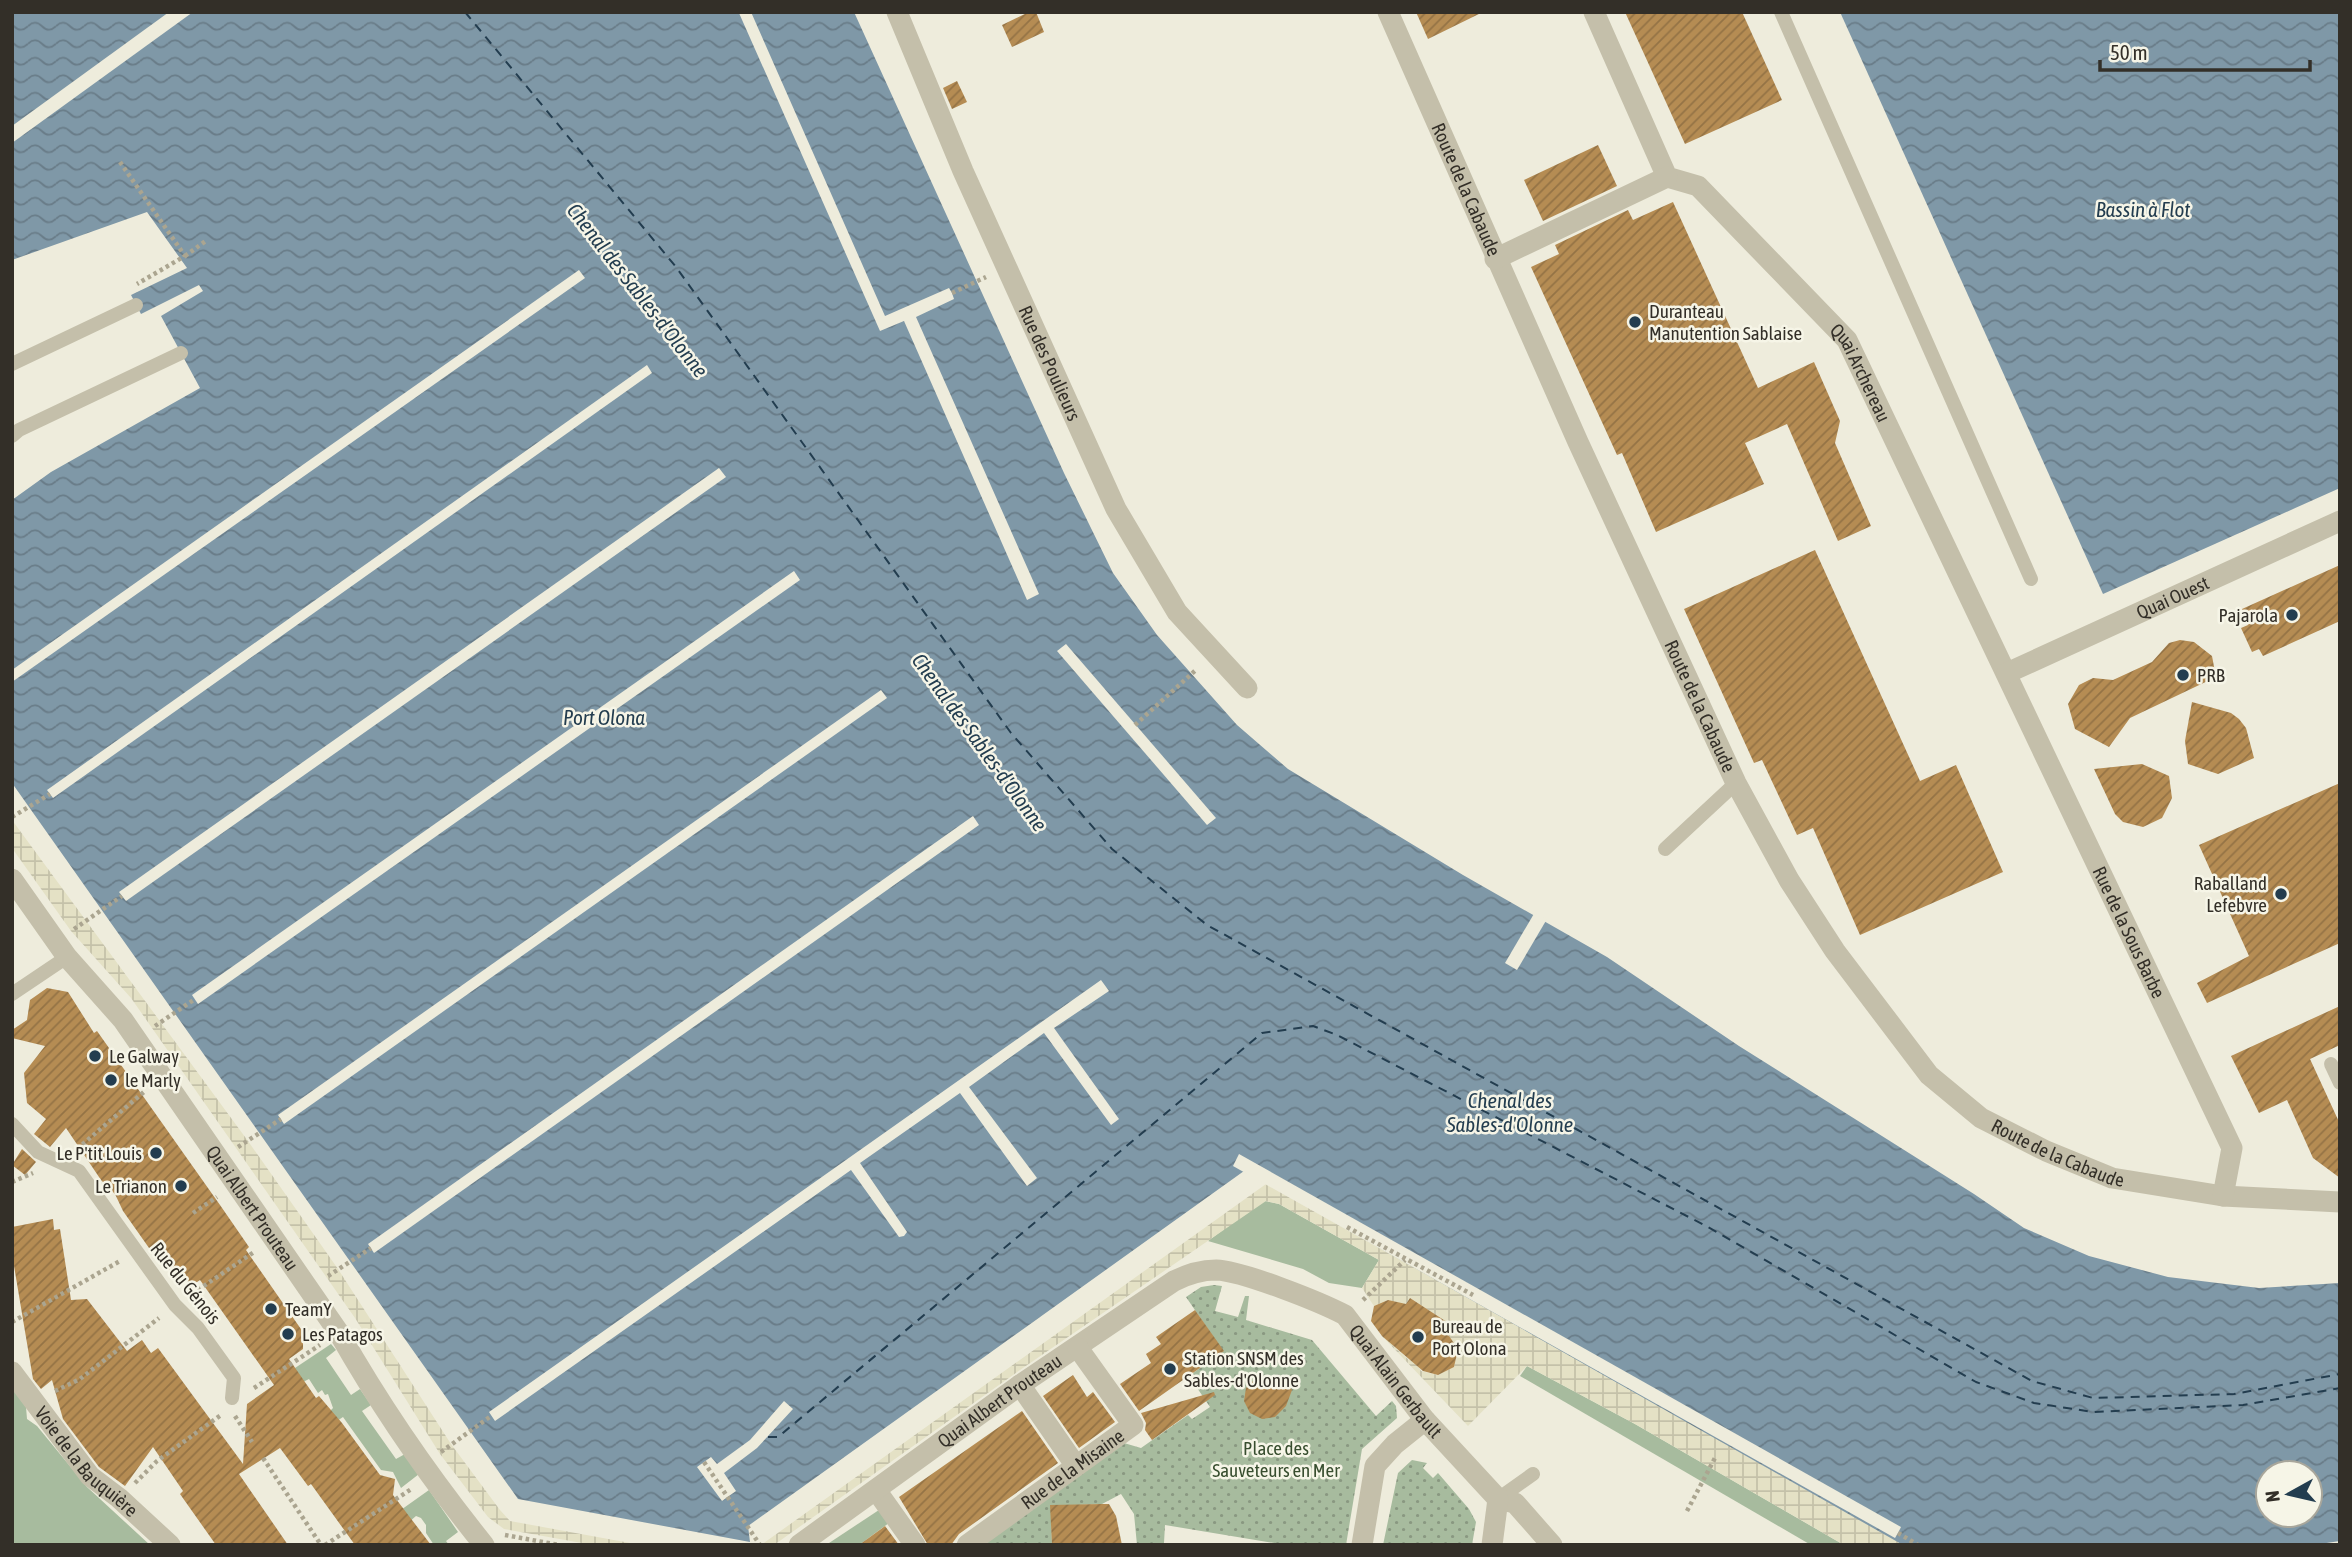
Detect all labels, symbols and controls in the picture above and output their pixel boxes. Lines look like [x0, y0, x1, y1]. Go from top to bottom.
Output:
scale bar [2100, 28, 2310, 72]
text: 50 m [2110, 40, 2148, 64]
street label: Route de la Cabaude [1427, 120, 1505, 259]
water label: Bassin à Flot [2096, 197, 2190, 221]
water label: Chenal des Sables-d'Olonne [563, 198, 713, 382]
place label: Duranteau Manutention Sablaise [1649, 300, 1802, 344]
street label: Rue des Poulieurs [1014, 302, 1086, 424]
marker: Duranteau Manutention Sablaise [1627, 314, 1643, 330]
street label: Quai Archereau [1826, 319, 1895, 425]
street label: Quai Ouest [2133, 571, 2212, 623]
place label: Pajarola [2219, 604, 2278, 626]
marker: Pajarola [2284, 607, 2300, 623]
street label: Route de la Cabaude [1660, 636, 1740, 775]
water label: Chenal des Sables-d'Olonne [907, 648, 1053, 836]
place label: PRB [2197, 664, 2225, 686]
marker: PRB [2175, 667, 2191, 683]
water label: Port Olona [563, 705, 645, 729]
street label: Rue de la Sous Barbe [2088, 863, 2170, 1002]
place label: Raballand Lefebvre [2194, 872, 2267, 916]
marker: Raballand Lefebvre [2273, 886, 2289, 902]
place label: Le Galway [109, 1045, 179, 1067]
marker: Le Galway [87, 1048, 103, 1064]
place label: le Marly [125, 1069, 181, 1091]
marker: le Marly [103, 1072, 119, 1088]
water label: Chenal des Sables-d'Olonne [1446, 1088, 1573, 1136]
street label: Route de la Cabaude [1988, 1114, 2126, 1191]
street label: Quai Albert Prouteau [202, 1141, 303, 1274]
place label: Le P'tit Louis [57, 1142, 142, 1164]
marker: Le P'tit Louis [148, 1145, 164, 1161]
place label: Le Trianon [95, 1175, 167, 1197]
marker: Le Trianon [173, 1178, 189, 1194]
street label: Rue du Génois [146, 1238, 226, 1328]
place label: TeamY [285, 1298, 332, 1320]
marker: TeamY [263, 1301, 279, 1317]
place label: Bureau de Port Olona [1432, 1315, 1506, 1359]
street label: Quai Alain Gerbault [1345, 1320, 1447, 1442]
place label: Les Patagos [302, 1323, 383, 1345]
marker: Les Patagos [280, 1326, 296, 1342]
marker: Bureau de Port Olona [1410, 1329, 1426, 1345]
place label: Station SNSM des Sables-d'Olonne [1184, 1347, 1304, 1391]
street label: Quai Albert Prouteau [933, 1349, 1066, 1452]
marker: Station SNSM des Sables-d'Olonne [1162, 1361, 1178, 1377]
street label: Voie de la Bauquière [31, 1402, 143, 1521]
street label: Rue de la Misaine [1017, 1424, 1128, 1513]
park label: Place des Sauveteurs en Mer [1212, 1437, 1340, 1481]
north arrow [2254, 1459, 2324, 1529]
text: N [2260, 1489, 2284, 1503]

